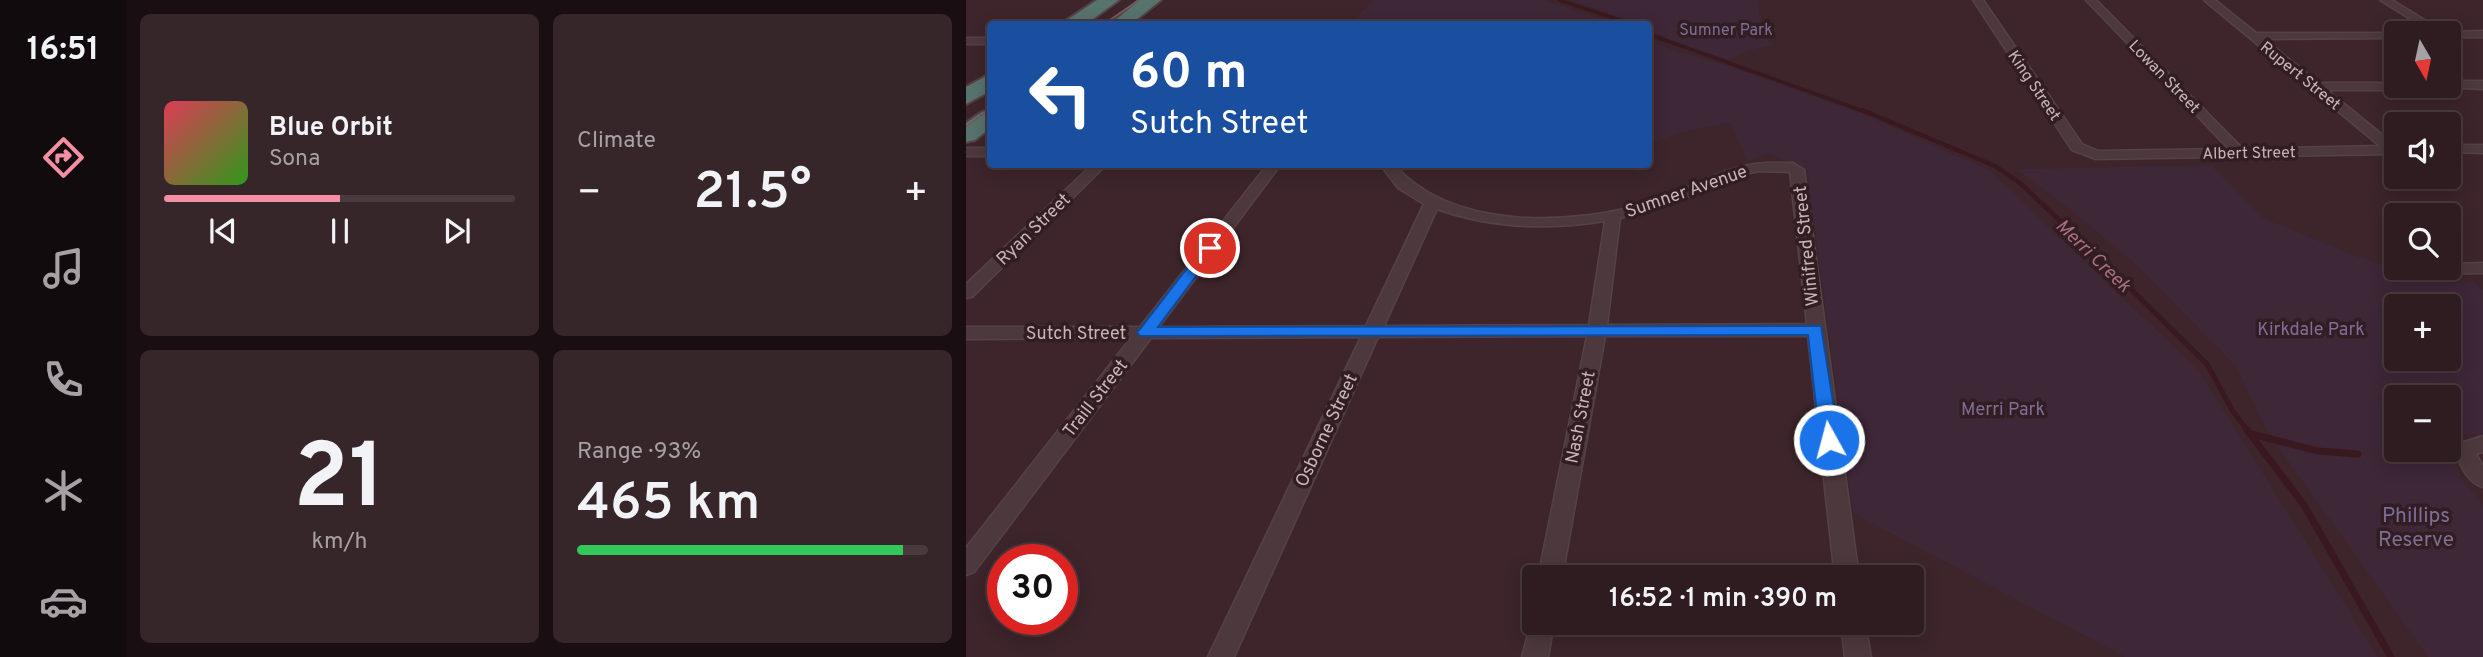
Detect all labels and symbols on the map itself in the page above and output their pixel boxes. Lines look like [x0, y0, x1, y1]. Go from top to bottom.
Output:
park label: Sumner Park [1679, 21, 1773, 41]
north arrow [2384, 21, 2460, 98]
street label: Lowan Street [2124, 36, 2204, 118]
street label: Rupert Street [2255, 38, 2344, 115]
street label: King Street [2002, 47, 2064, 125]
street label: Albert Street [2202, 143, 2296, 165]
street label: Sumner Avenue [1622, 161, 1751, 224]
street label: Winifred Street [1790, 185, 1825, 307]
street label: Ryan Street [992, 189, 1076, 271]
water label: Merri Creek [2050, 215, 2136, 299]
pin [1180, 218, 1240, 278]
park label: Kirkdale Park [2257, 319, 2365, 342]
street label: Sutch Street [1026, 323, 1126, 346]
street label: Traill Street [1059, 355, 1134, 443]
street label: Nash Street [1561, 369, 1602, 466]
street label: Osborne Street [1291, 370, 1364, 491]
park label: Merri Park [1961, 399, 2045, 422]
position arrow [1792, 403, 1866, 477]
park label: Phillips Reserve [2378, 503, 2454, 554]
speed limit sign: 30 [987, 544, 1078, 635]

